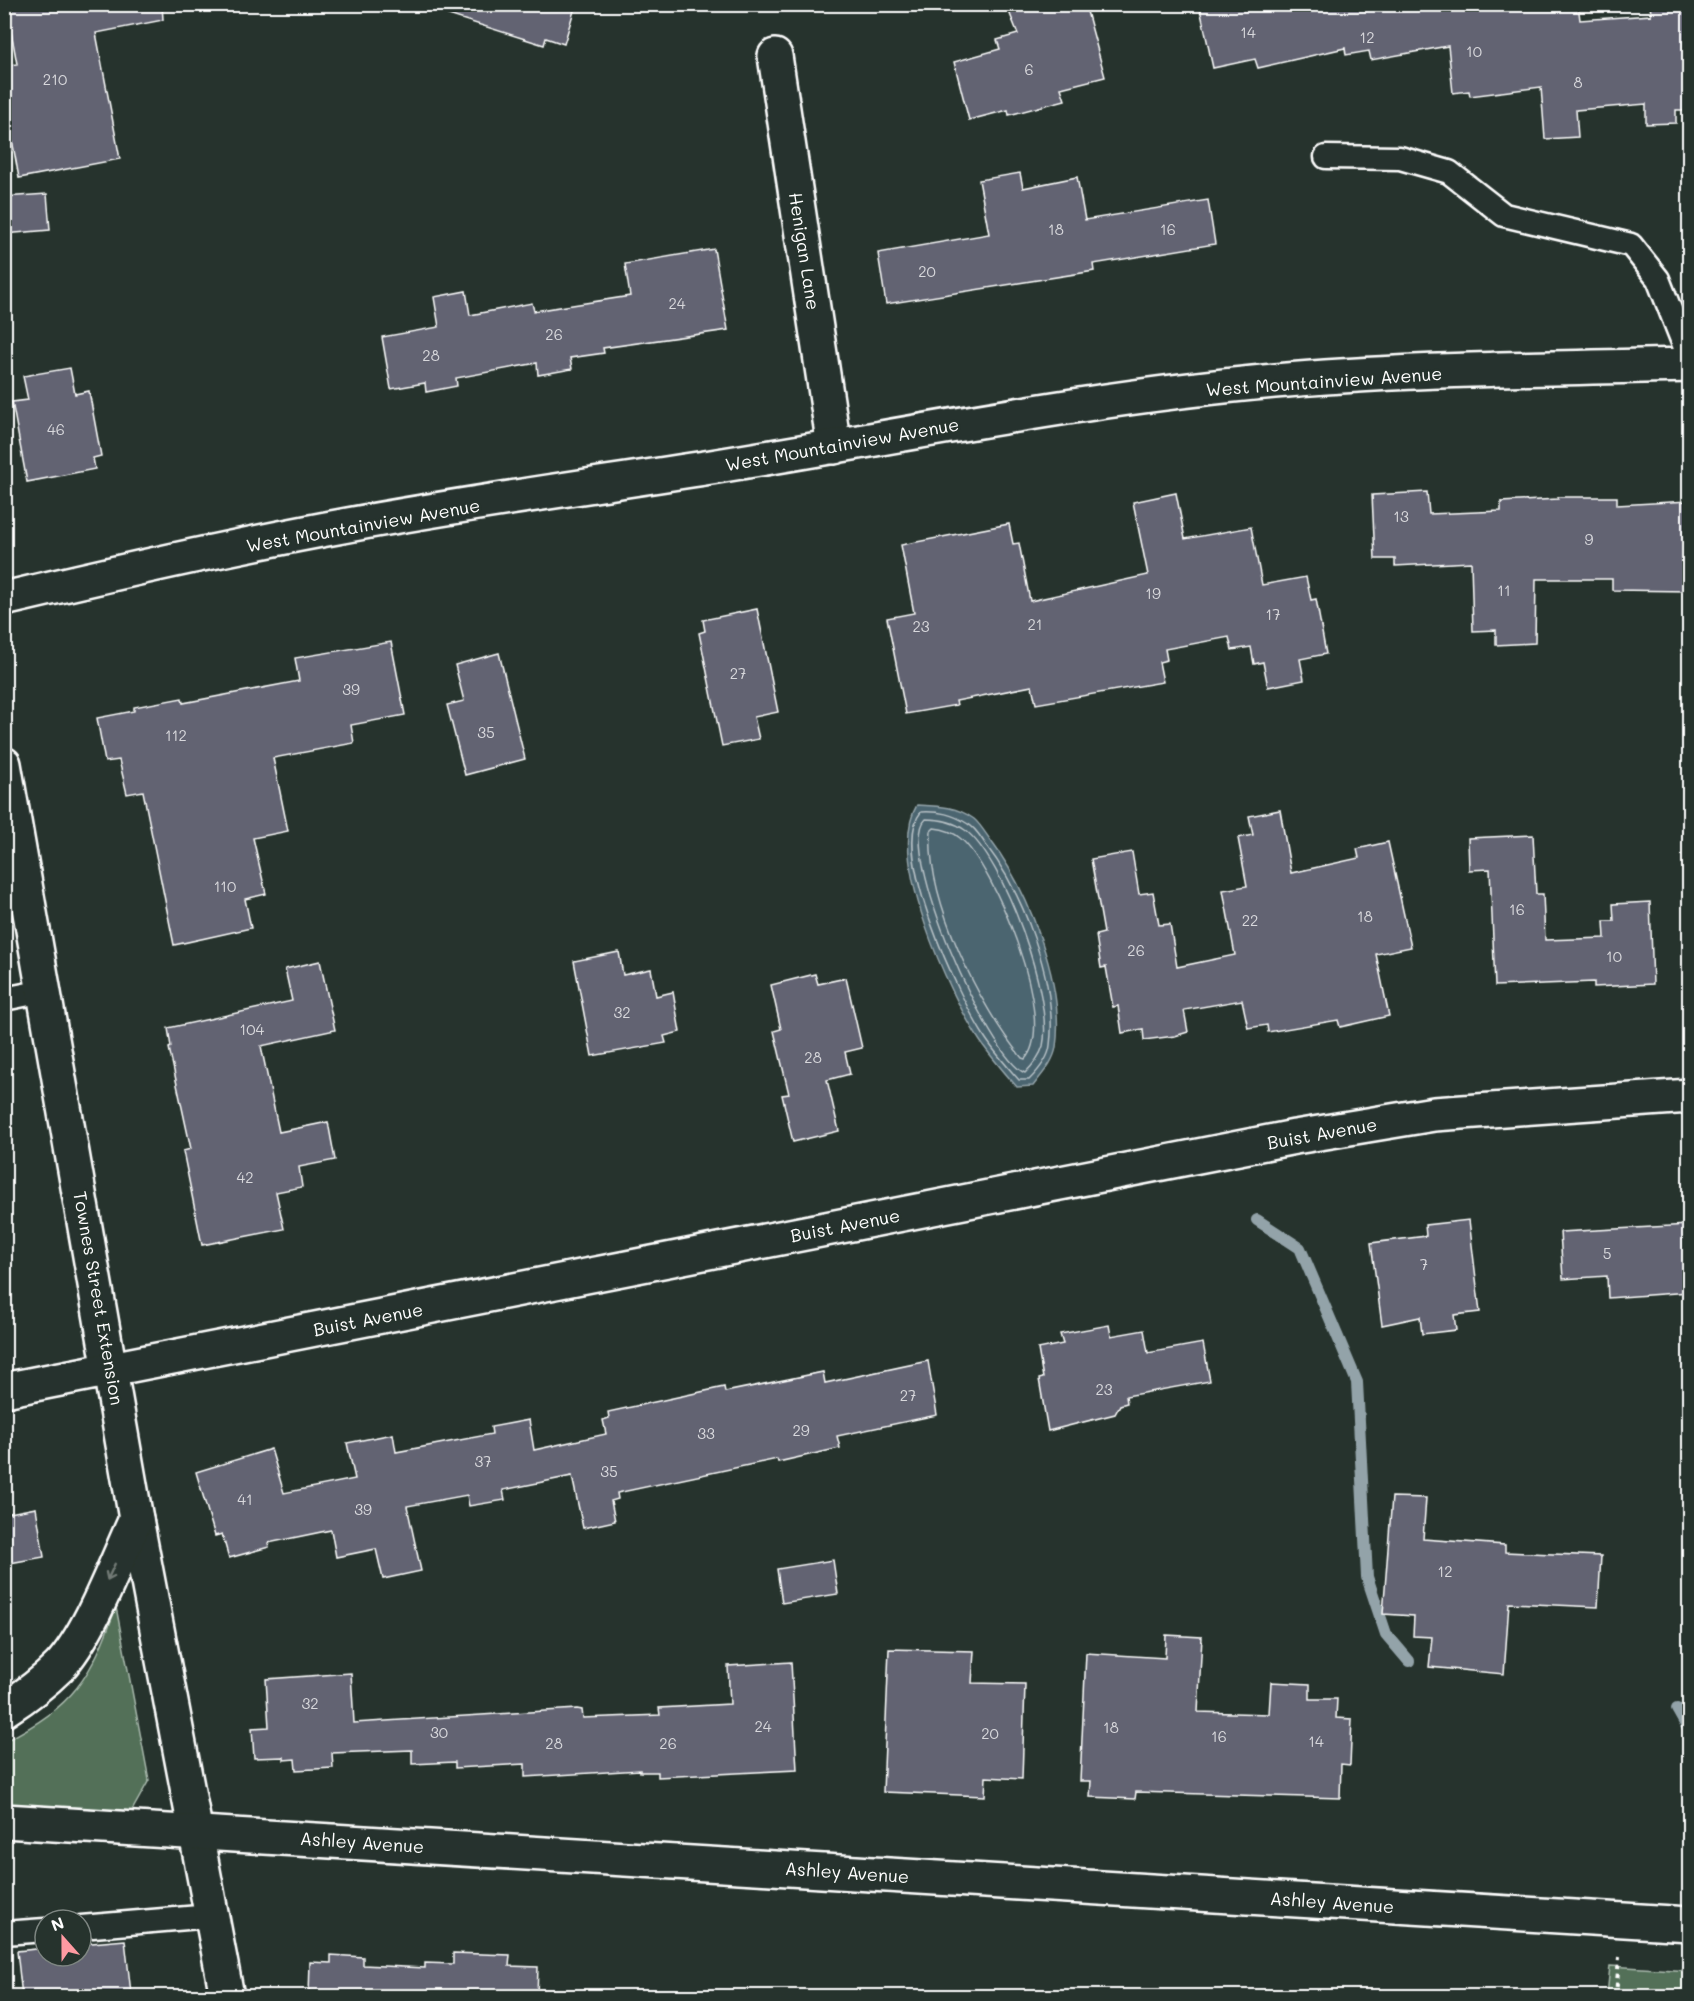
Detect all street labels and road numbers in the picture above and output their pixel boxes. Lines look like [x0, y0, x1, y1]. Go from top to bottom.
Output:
street label: Henigan Lane [784, 191, 826, 311]
street label: West Mountainview Avenue [1205, 361, 1443, 401]
street label: West Mountainview Avenue [723, 412, 961, 476]
street label: West Mountainview Avenue [244, 493, 482, 557]
street label: Buist Avenue [1265, 1112, 1379, 1154]
street label: Townes Street Extension [68, 1189, 130, 1407]
street label: Buist Avenue [788, 1203, 902, 1247]
street label: Buist Avenue [311, 1297, 425, 1341]
street label: Ashley Avenue [299, 1826, 425, 1858]
street label: Ashley Avenue [784, 1856, 910, 1888]
street label: Ashley Avenue [1269, 1886, 1395, 1918]

